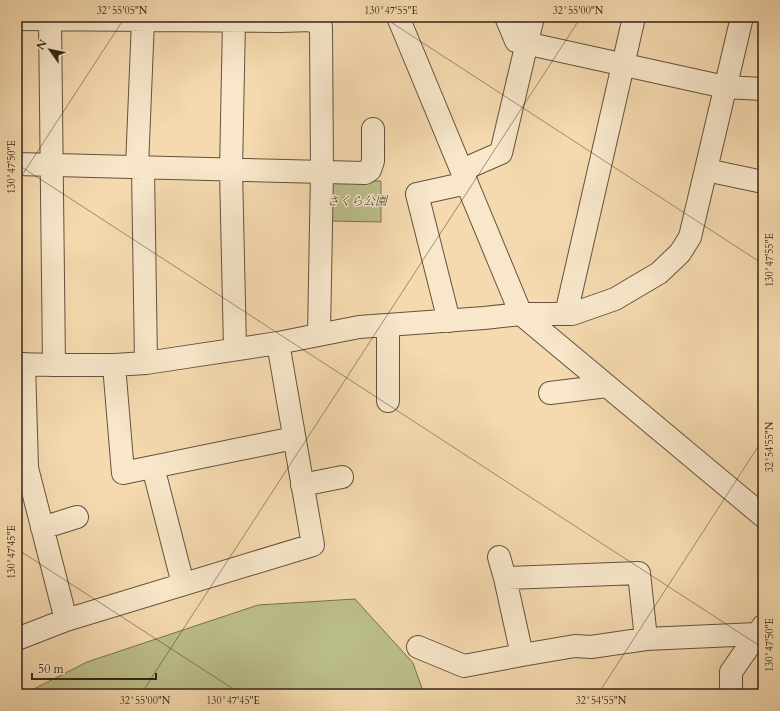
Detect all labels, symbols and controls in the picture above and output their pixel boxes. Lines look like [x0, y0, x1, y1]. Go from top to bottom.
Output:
text: 32°55'05"N [97, 4, 148, 18]
text: 130°47'55"E [364, 4, 418, 18]
text: 32°55'00"N [553, 4, 604, 18]
north arrow [30, 30, 70, 70]
text: N [33, 36, 51, 53]
text: 130°47'50"E [5, 140, 19, 194]
park label: さくら公園 [327, 193, 389, 209]
text: 130°47'55"E [763, 233, 777, 287]
text: 32°54'55"N [763, 421, 777, 472]
text: 130°47'45"E [5, 525, 19, 579]
text: 130°47'50"E [763, 618, 777, 672]
scale bar [32, 655, 156, 681]
text: 50 m [38, 661, 65, 677]
text: 32°55'00"N [120, 694, 171, 708]
text: 130°47'45"E [206, 694, 260, 708]
text: 32°54'55"N [576, 694, 627, 708]

